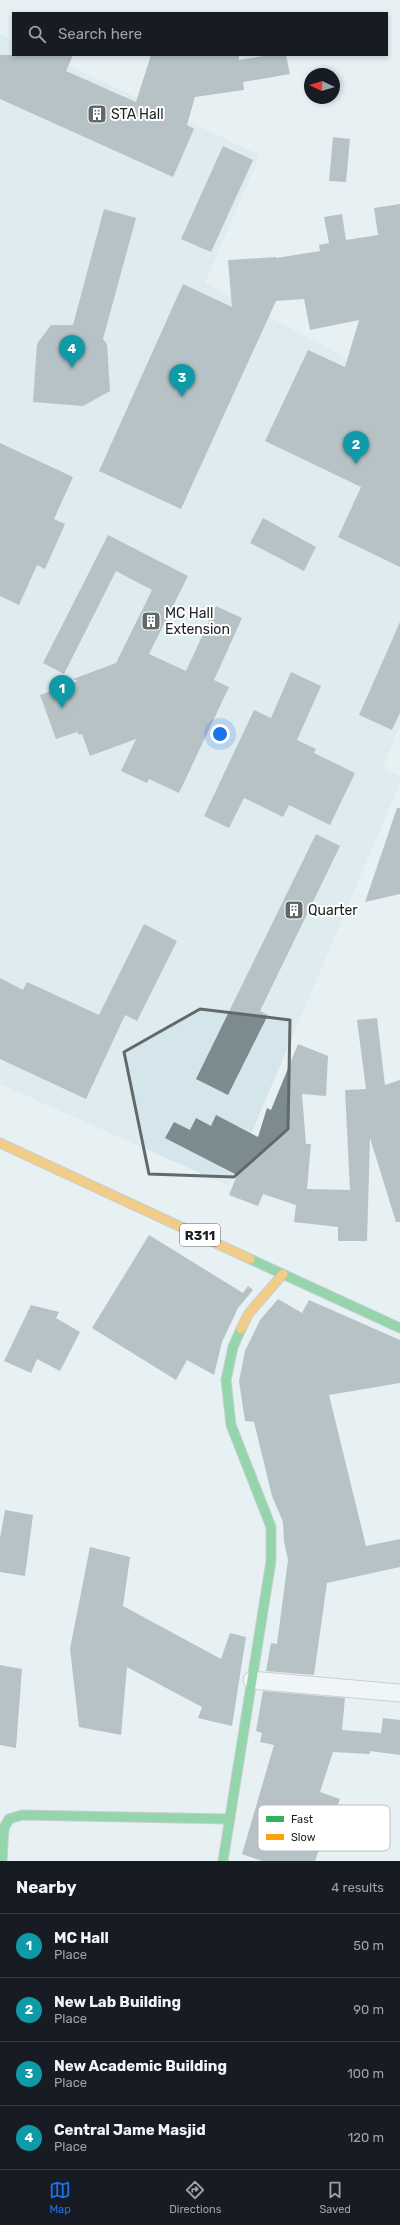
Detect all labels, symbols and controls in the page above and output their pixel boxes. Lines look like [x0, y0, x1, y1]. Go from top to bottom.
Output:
search box [12, 12, 388, 56]
icon: search [26, 23, 48, 45]
text: Search here [58, 25, 142, 43]
north arrow [304, 68, 340, 104]
building icon: STA Hall [86, 103, 108, 125]
place label: STA Hall [111, 106, 164, 123]
pin: 4 [59, 335, 85, 368]
pin: 3 [169, 364, 195, 397]
pin: 2 [343, 431, 369, 464]
place label: MC Hall Extension [165, 605, 230, 638]
building icon: MC Hall Extension [140, 610, 162, 632]
pin: 1 [49, 675, 75, 708]
your location [210, 724, 230, 744]
building icon: Quarter [283, 899, 305, 921]
place label: Quarter [308, 902, 358, 919]
road number: R311 [180, 1224, 220, 1246]
legend [258, 1805, 390, 1851]
text: Fast [291, 1813, 314, 1826]
text: Slow [291, 1831, 316, 1844]
text: Nearby [16, 1877, 77, 1897]
text: 4 results [331, 1880, 384, 1895]
text: MC Hall [54, 1929, 109, 1947]
text: 1 [26, 1938, 32, 1953]
text: 50 m [353, 1938, 384, 1953]
text: Place [54, 1947, 87, 1962]
text: New Lab Building [54, 1993, 181, 2011]
text: 2 [25, 2002, 33, 2017]
text: 90 m [353, 2002, 384, 2017]
text: Place [54, 2011, 87, 2026]
text: New Academic Building [54, 2057, 227, 2075]
text: 3 [25, 2066, 33, 2081]
text: 100 m [347, 2066, 384, 2081]
text: Place [54, 2075, 87, 2090]
text: Central Jame Masjid [54, 2121, 206, 2139]
text: 4 [25, 2130, 33, 2145]
text: 120 m [348, 2130, 384, 2145]
text: Place [54, 2139, 87, 2154]
tab: Map [49, 2179, 71, 2216]
tab: Directions [169, 2179, 221, 2216]
tab: Saved [320, 2179, 351, 2216]

